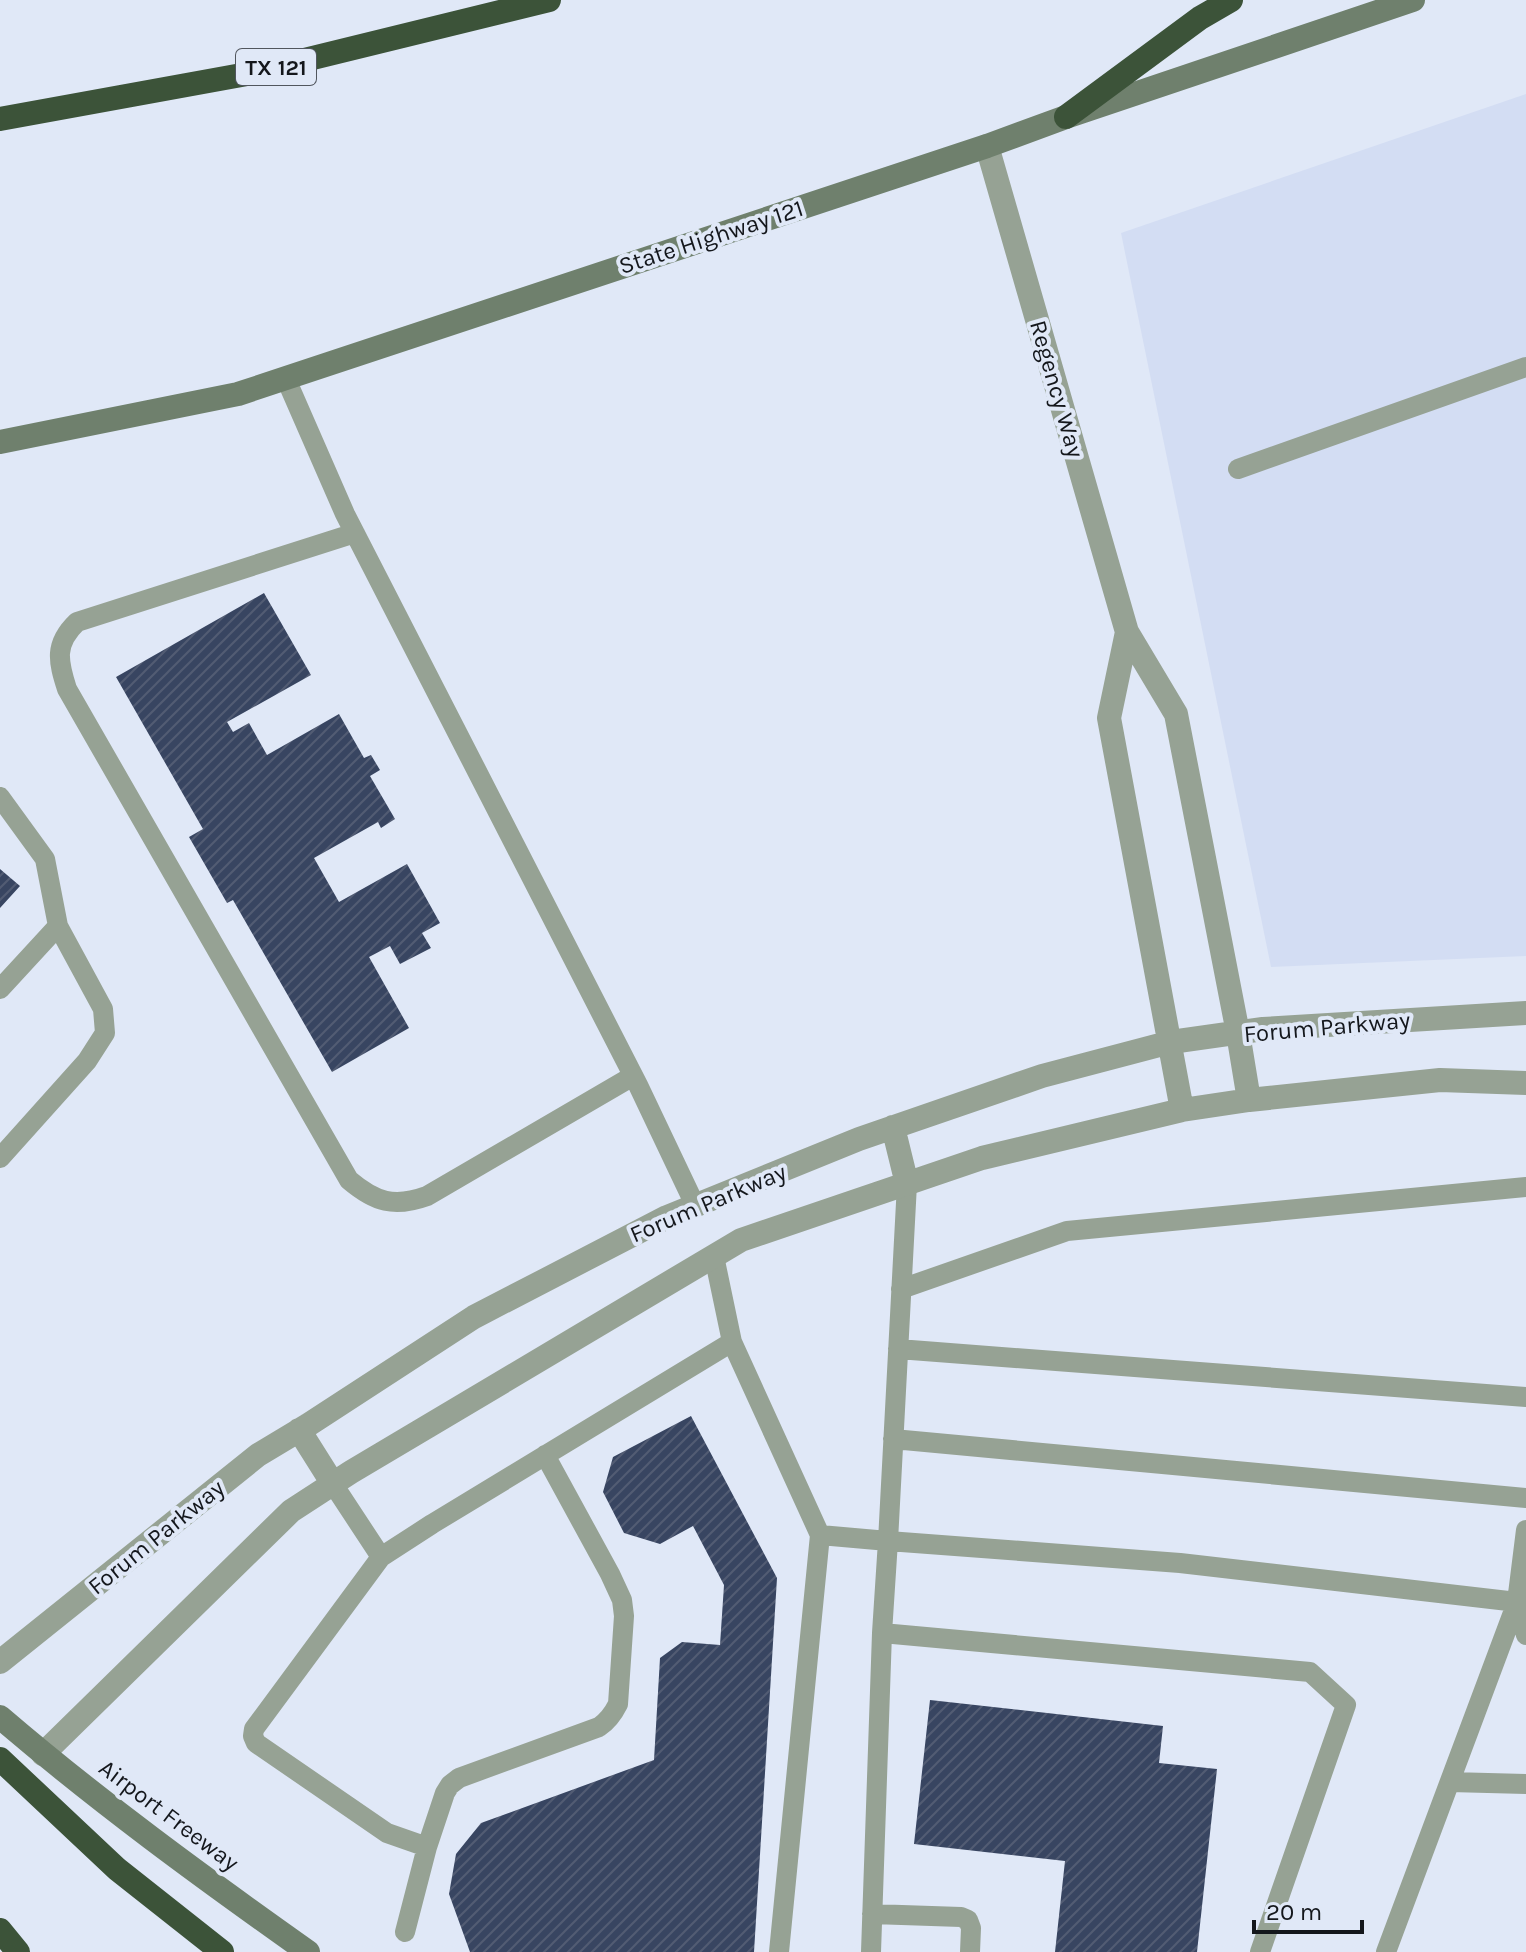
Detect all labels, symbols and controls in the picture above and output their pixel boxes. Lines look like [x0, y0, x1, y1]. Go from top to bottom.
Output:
road number: TX 121 [236, 49, 316, 85]
street label: State Highway 121 [615, 194, 807, 280]
street label: Regency Way [1024, 317, 1090, 461]
street label: Forum Parkway [1243, 1006, 1411, 1048]
street label: Forum Parkway [626, 1158, 790, 1248]
street label: Forum Parkway [82, 1474, 230, 1600]
street label: Airport Freeway [94, 1753, 244, 1877]
scale bar [1254, 1884, 1362, 1934]
text: 20 m [1266, 1898, 1322, 1926]

